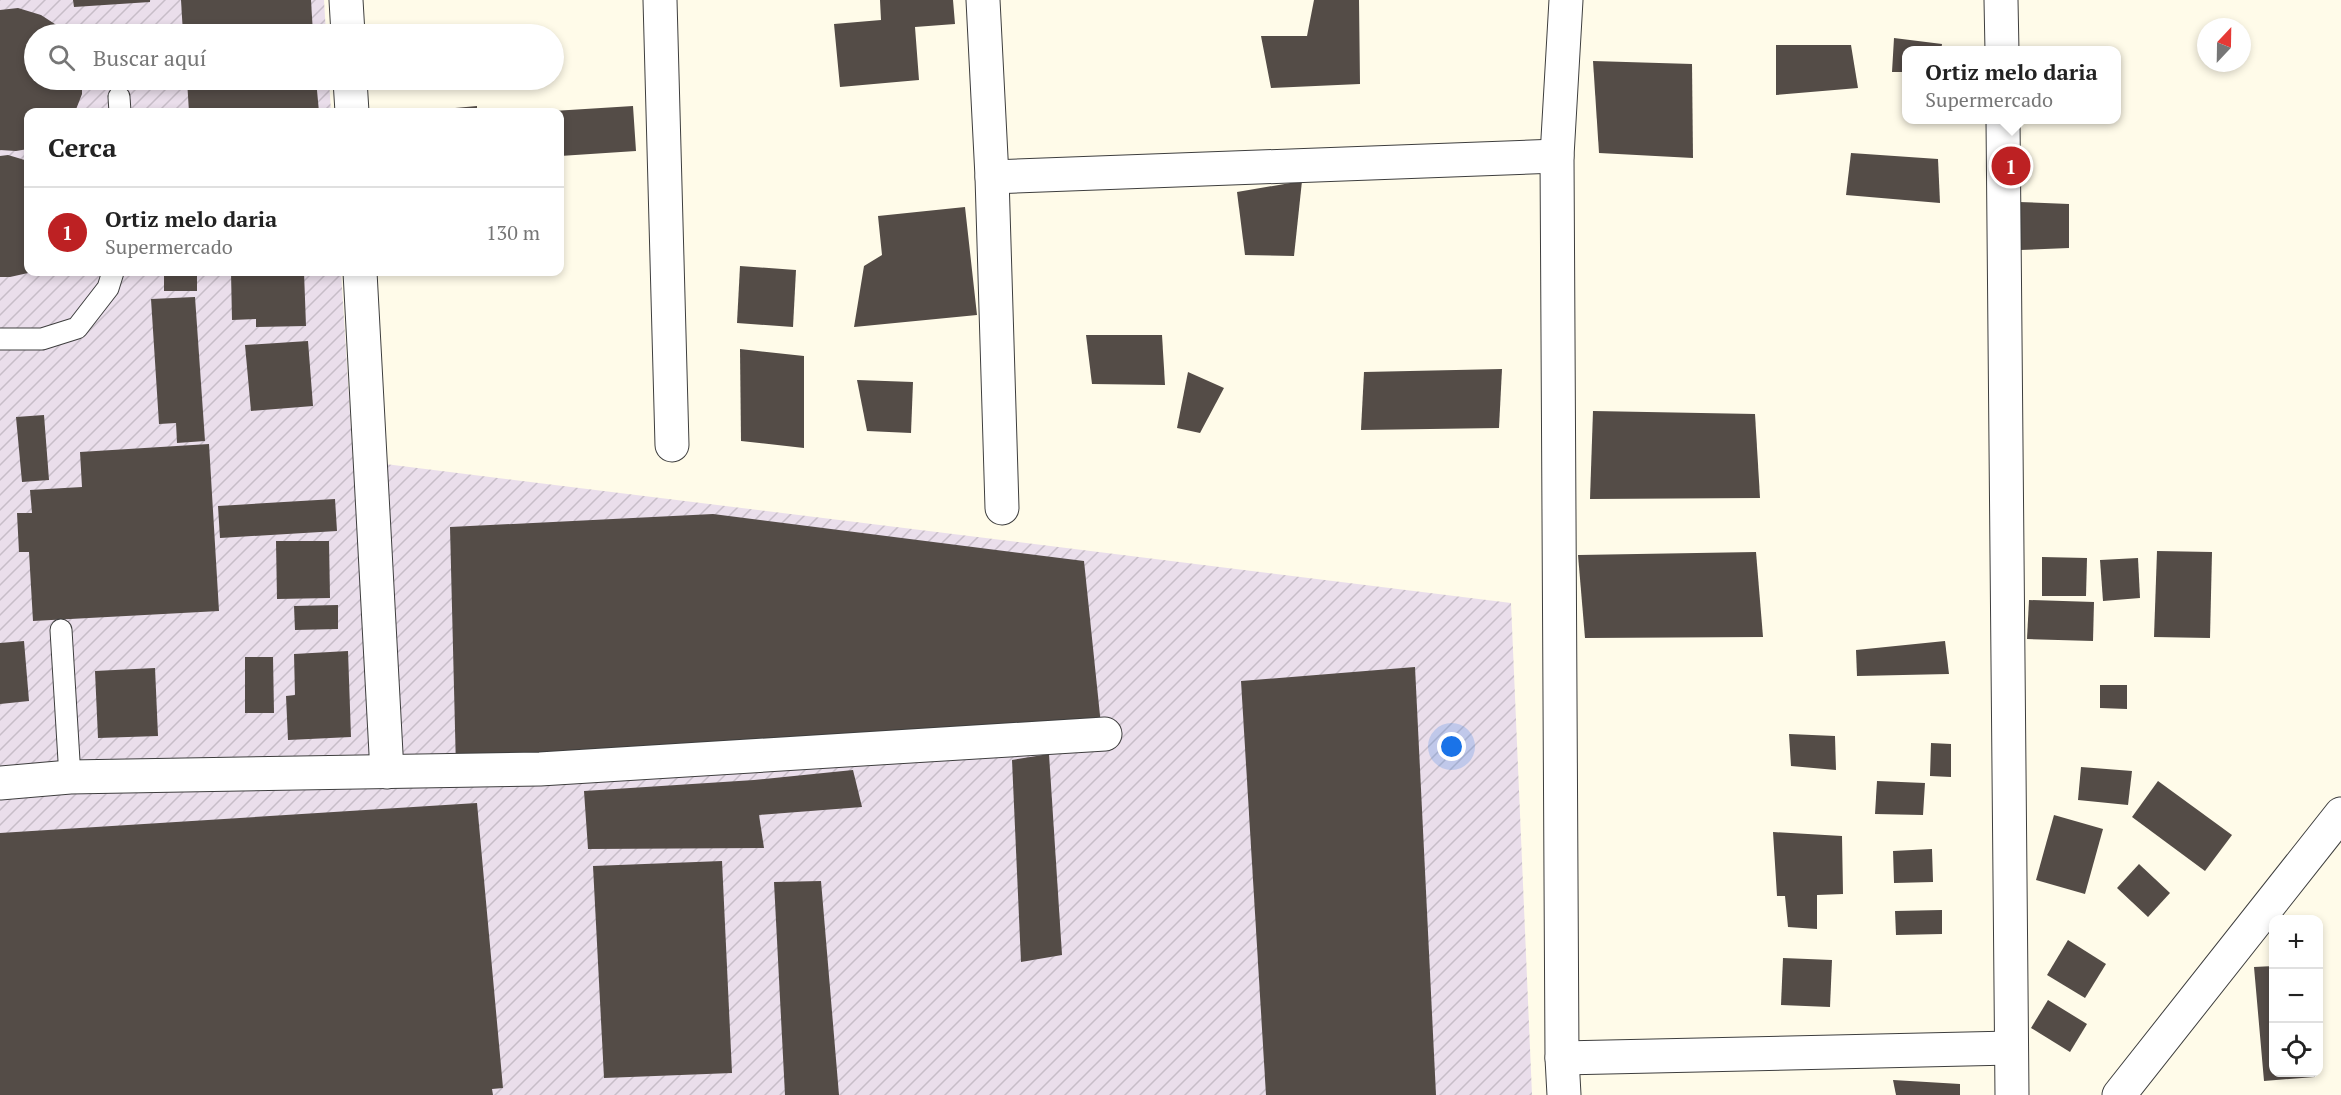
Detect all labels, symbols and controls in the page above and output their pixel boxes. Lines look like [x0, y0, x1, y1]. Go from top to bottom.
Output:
north arrow [2197, 18, 2251, 72]
search box [24, 24, 564, 90]
icon: search [45, 41, 78, 74]
text: Buscar aquí [93, 43, 206, 72]
popup [1902, 46, 2121, 124]
text: Ortiz melo daria [1925, 57, 2098, 86]
text: Supermercado [1925, 86, 2053, 113]
text: Cerca [48, 130, 117, 164]
pin: 1 [1992, 144, 2030, 188]
text: Ortiz melo daria [105, 204, 277, 233]
text: 1 [62, 219, 73, 246]
text: 130 m [486, 219, 540, 246]
text: Supermercado [105, 233, 233, 260]
your location [1437, 732, 1466, 761]
map controls [2269, 915, 2323, 1077]
button: + [2269, 915, 2323, 969]
button: − [2269, 969, 2323, 1023]
button: locate [2269, 1023, 2323, 1077]

